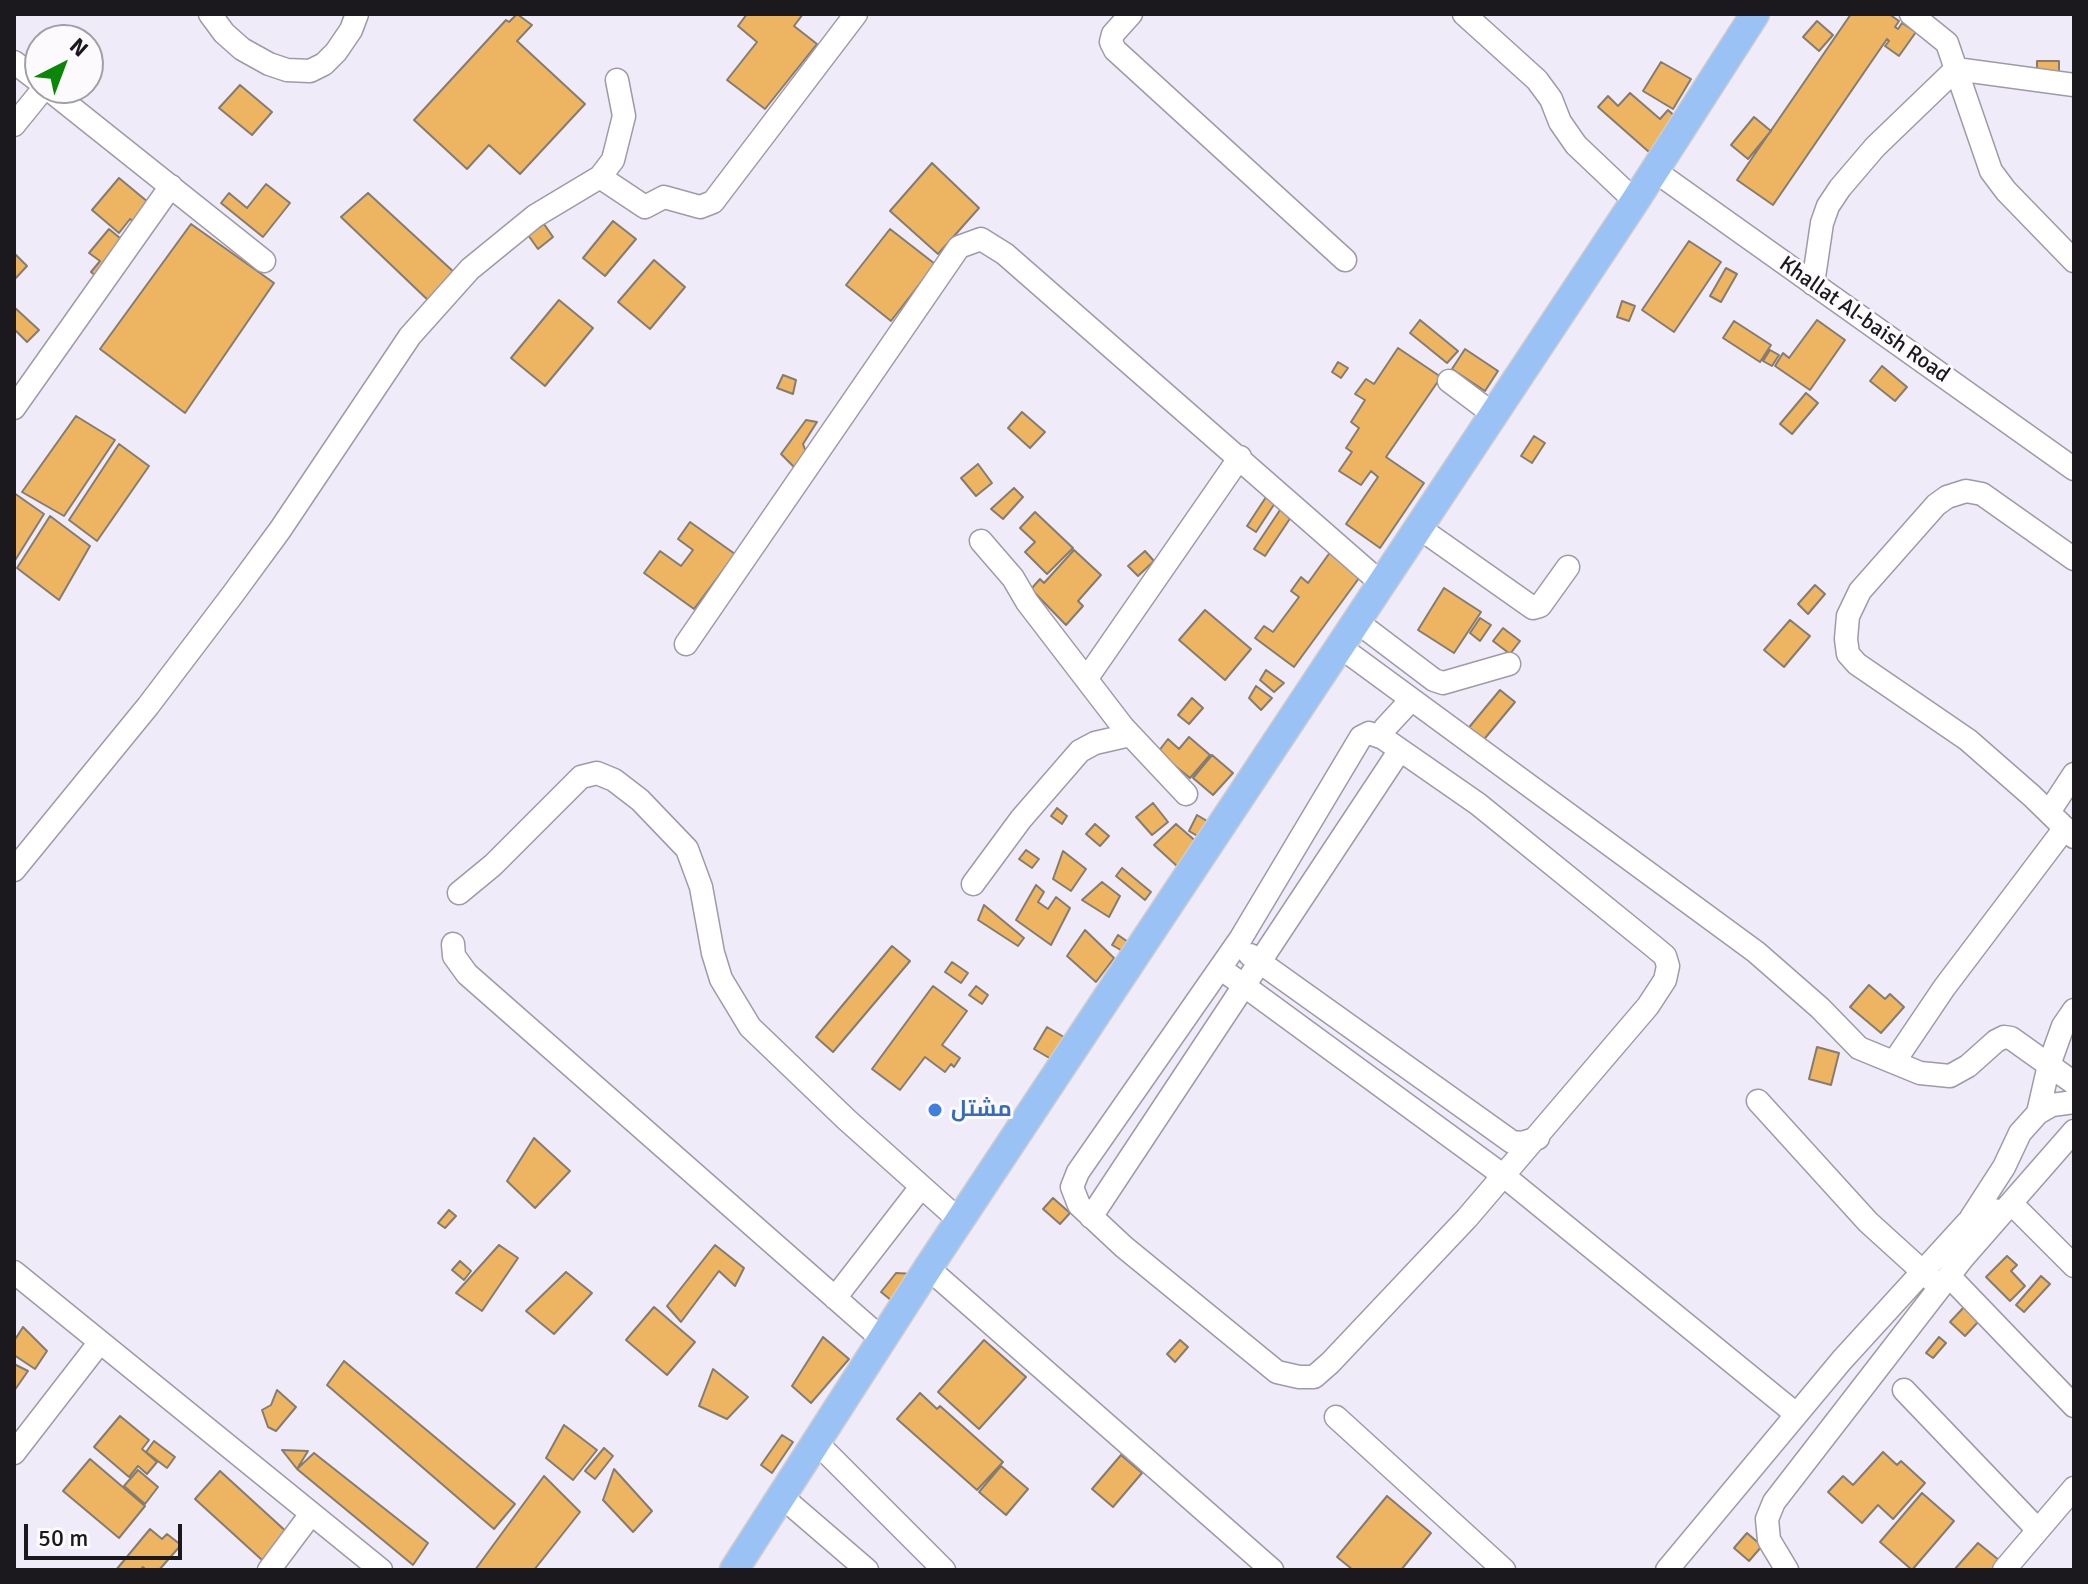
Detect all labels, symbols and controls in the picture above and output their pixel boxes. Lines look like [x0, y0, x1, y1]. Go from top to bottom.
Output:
north arrow [24, 24, 104, 104]
text: N [64, 32, 94, 62]
street label: Khallat Al-baish Road [1774, 251, 1954, 389]
place label: مشتل [951, 1097, 1012, 1123]
marker: مشتل [926, 1101, 944, 1119]
scale bar [28, 1508, 186, 1558]
text: 50 m [38, 1523, 88, 1553]

